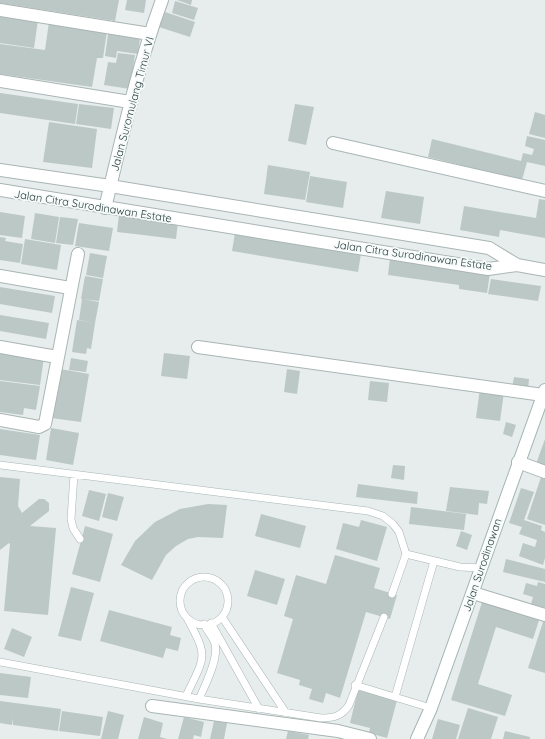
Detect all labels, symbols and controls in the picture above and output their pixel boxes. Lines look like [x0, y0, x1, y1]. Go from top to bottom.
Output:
street label: Jalan Suromulang Timur VI [107, 35, 157, 173]
street label: Jalan Citra Surodinawan Estate [13, 187, 173, 225]
street label: Jalan Citra Surodinawan Estate [333, 237, 493, 273]
street label: Jalan Surodinawan [459, 516, 505, 614]

